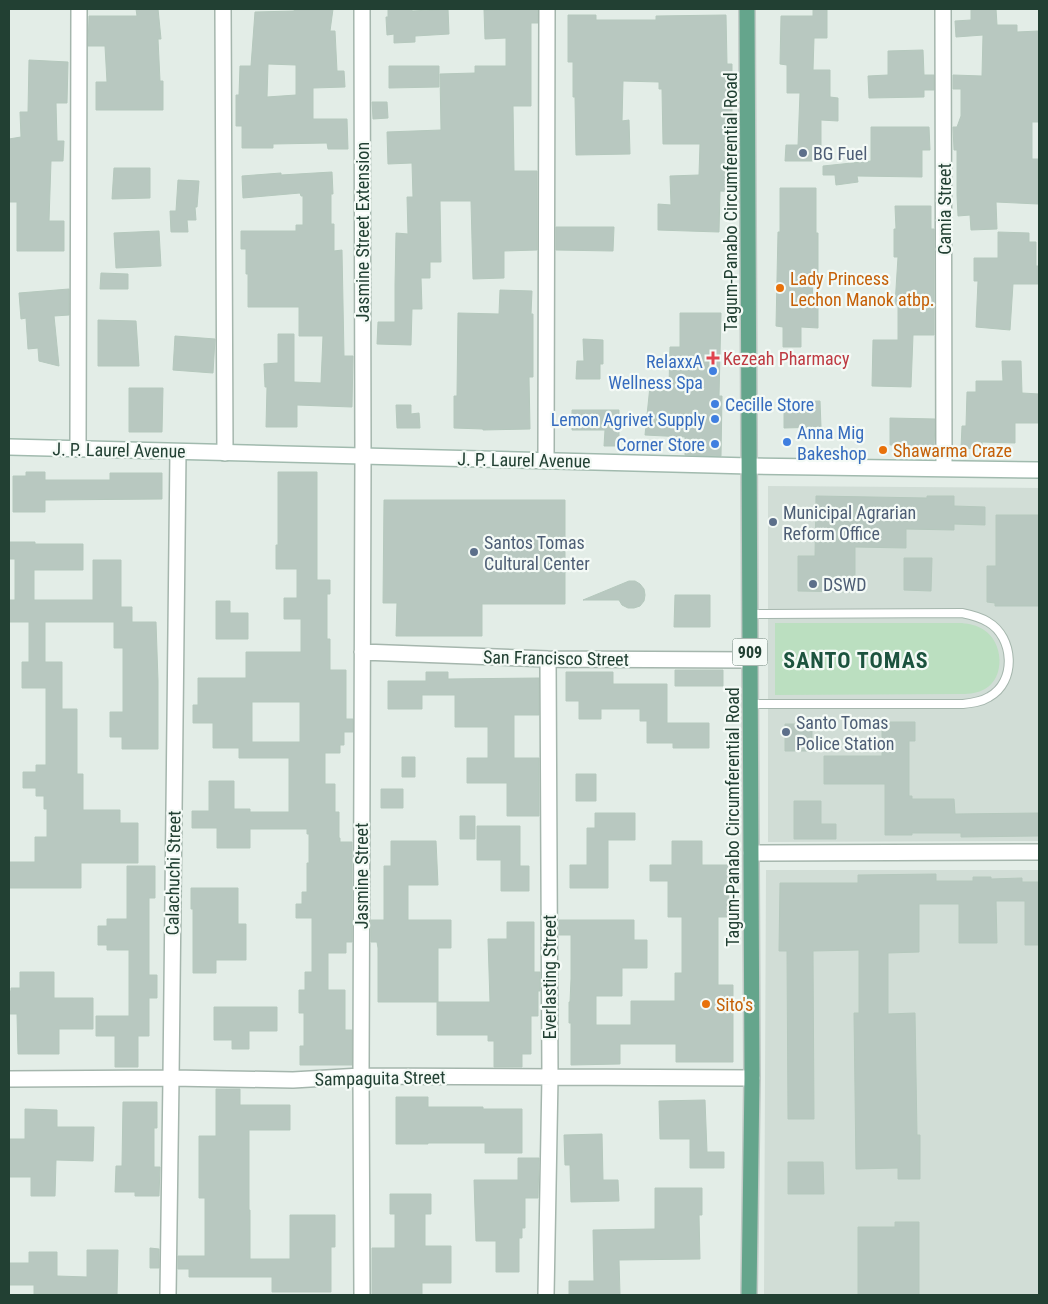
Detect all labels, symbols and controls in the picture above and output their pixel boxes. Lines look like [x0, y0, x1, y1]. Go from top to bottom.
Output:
street label: Tagum-Panabo Circumferential Road [720, 72, 741, 332]
street label: Jasmine Street Extension [352, 142, 373, 322]
place label: BG Fuel [813, 143, 867, 164]
marker: BG Fuel [797, 147, 809, 159]
street label: Camia Street [934, 163, 955, 255]
place label: Lady Princess Lechon Manok atbp. [790, 268, 935, 310]
marker: Lady Princess Lechon Manok atbp. [774, 282, 786, 294]
place label: Kezeah Pharmacy [723, 348, 850, 369]
place label: RelaxxA Wellness Spa [608, 351, 704, 393]
marker: Kezeah Pharmacy [707, 352, 719, 364]
marker: RelaxxA Wellness Spa [707, 365, 719, 377]
place label: Cecille Store [725, 394, 814, 415]
marker: Cecille Store [709, 398, 721, 410]
place label: Lemon Agrivet Supply [551, 409, 705, 430]
marker: Lemon Agrivet Supply [709, 413, 721, 425]
place label: Anna Mig Bakeshop [797, 422, 867, 464]
place label: Corner Store [616, 434, 705, 455]
marker: Anna Mig Bakeshop [781, 436, 793, 448]
street label: J. P. Laurel Avenue [52, 438, 186, 462]
marker: Corner Store [709, 438, 721, 450]
place label: Shawarma Craze [893, 440, 1012, 461]
marker: Shawarma Craze [877, 444, 889, 456]
street label: J. P. Laurel Avenue [457, 448, 591, 472]
place label: Municipal Agrarian Reform Office [783, 502, 916, 544]
marker: Municipal Agrarian Reform Office [767, 516, 779, 528]
place label: Santos Tomas Cultural Center [484, 532, 590, 574]
marker: Santos Tomas Cultural Center [468, 546, 480, 558]
place label: DSWD [823, 574, 867, 595]
marker: DSWD [807, 578, 819, 590]
road number: 909 [732, 638, 768, 666]
street label: San Francisco Street [483, 646, 629, 670]
district label: SANTO TOMAS [783, 648, 929, 673]
street label: Tagum-Panabo Circumferential Road [722, 687, 743, 947]
place label: Santo Tomas Police Station [796, 712, 895, 754]
marker: Santo Tomas Police Station [780, 726, 792, 738]
street label: Calachuchi Street [161, 810, 185, 936]
street label: Jasmine Street [351, 823, 372, 929]
street label: Everlasting Street [539, 915, 560, 1039]
place label: Sito's [716, 994, 753, 1015]
marker: Sito's [700, 998, 712, 1010]
street label: Sampaguita Street [314, 1066, 446, 1090]

